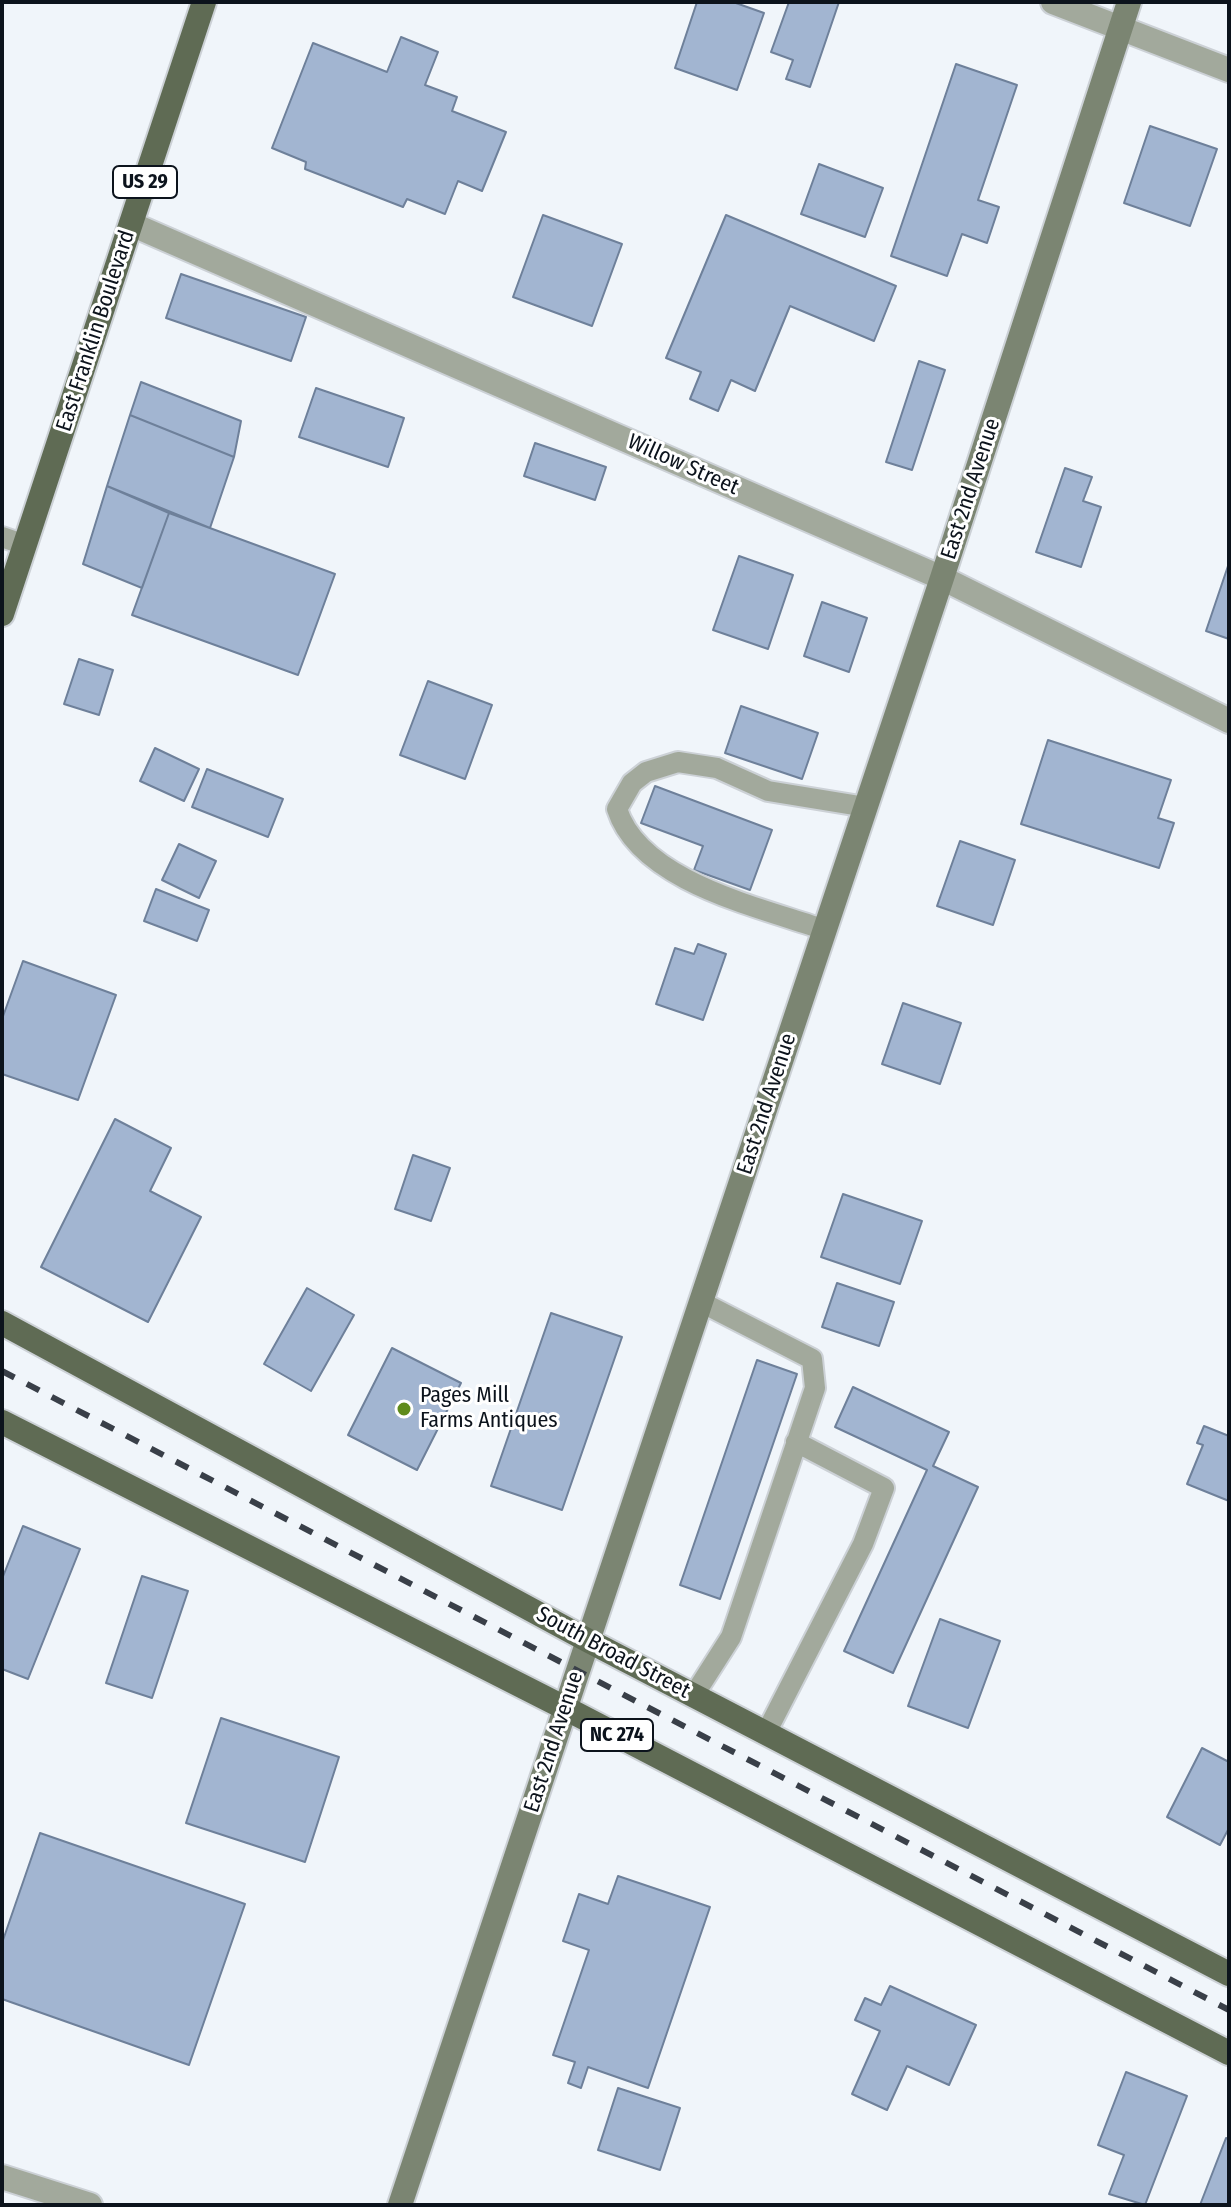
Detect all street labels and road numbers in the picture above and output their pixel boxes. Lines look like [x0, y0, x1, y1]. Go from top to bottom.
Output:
road number: US 29 [113, 166, 177, 198]
street label: East Franklin Boulevard [51, 227, 141, 435]
street label: East 2nd Avenue [936, 415, 1006, 563]
street label: Willow Street [623, 429, 743, 501]
street label: East 2nd Avenue [732, 1030, 802, 1178]
street label: South Broad Street [532, 1601, 694, 1705]
street label: East 2nd Avenue [519, 1668, 589, 1816]
road number: NC 274 [581, 1719, 653, 1751]

